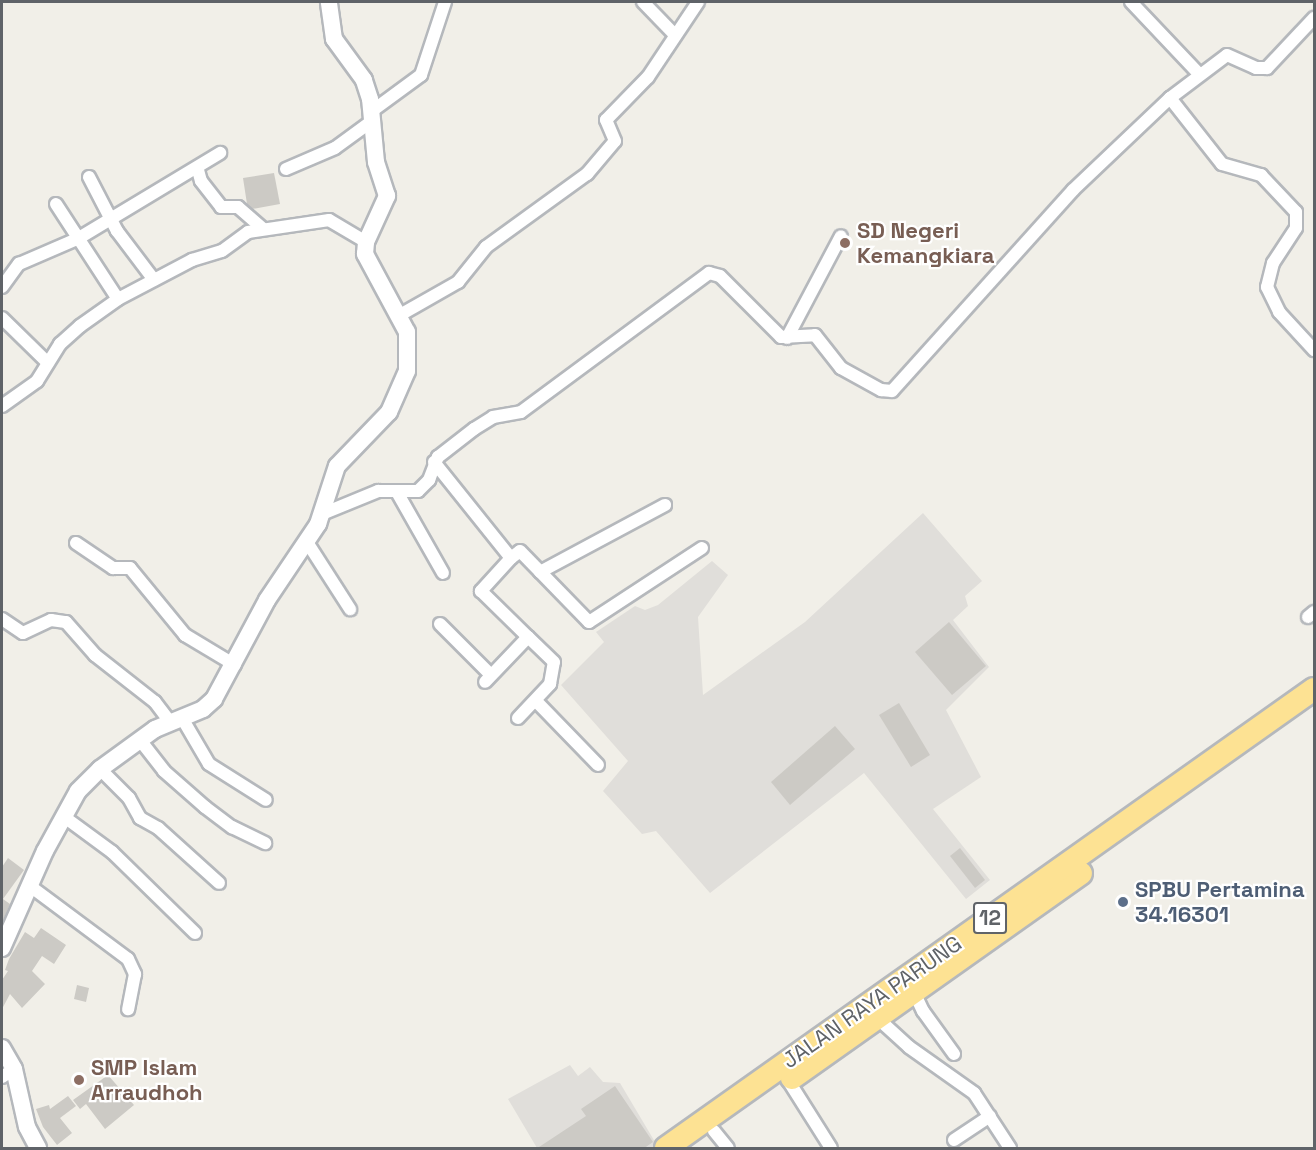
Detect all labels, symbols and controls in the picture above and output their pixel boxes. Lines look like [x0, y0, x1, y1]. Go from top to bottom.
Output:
place label: SD Negeri Kemangkiara [857, 217, 994, 268]
marker: SD Negeri Kemangkiara [838, 236, 852, 250]
place label: SPBU Pertamina 34.16301 [1135, 876, 1305, 927]
marker: SPBU Pertamina 34.16301 [1116, 895, 1130, 909]
road number: 12 [972, 900, 1008, 936]
street label: JALAN RAYA PARUNG [777, 930, 967, 1074]
place label: SMP Islam Arraudhoh [91, 1054, 203, 1106]
marker: SMP Islam Arraudhoh [72, 1073, 86, 1087]

